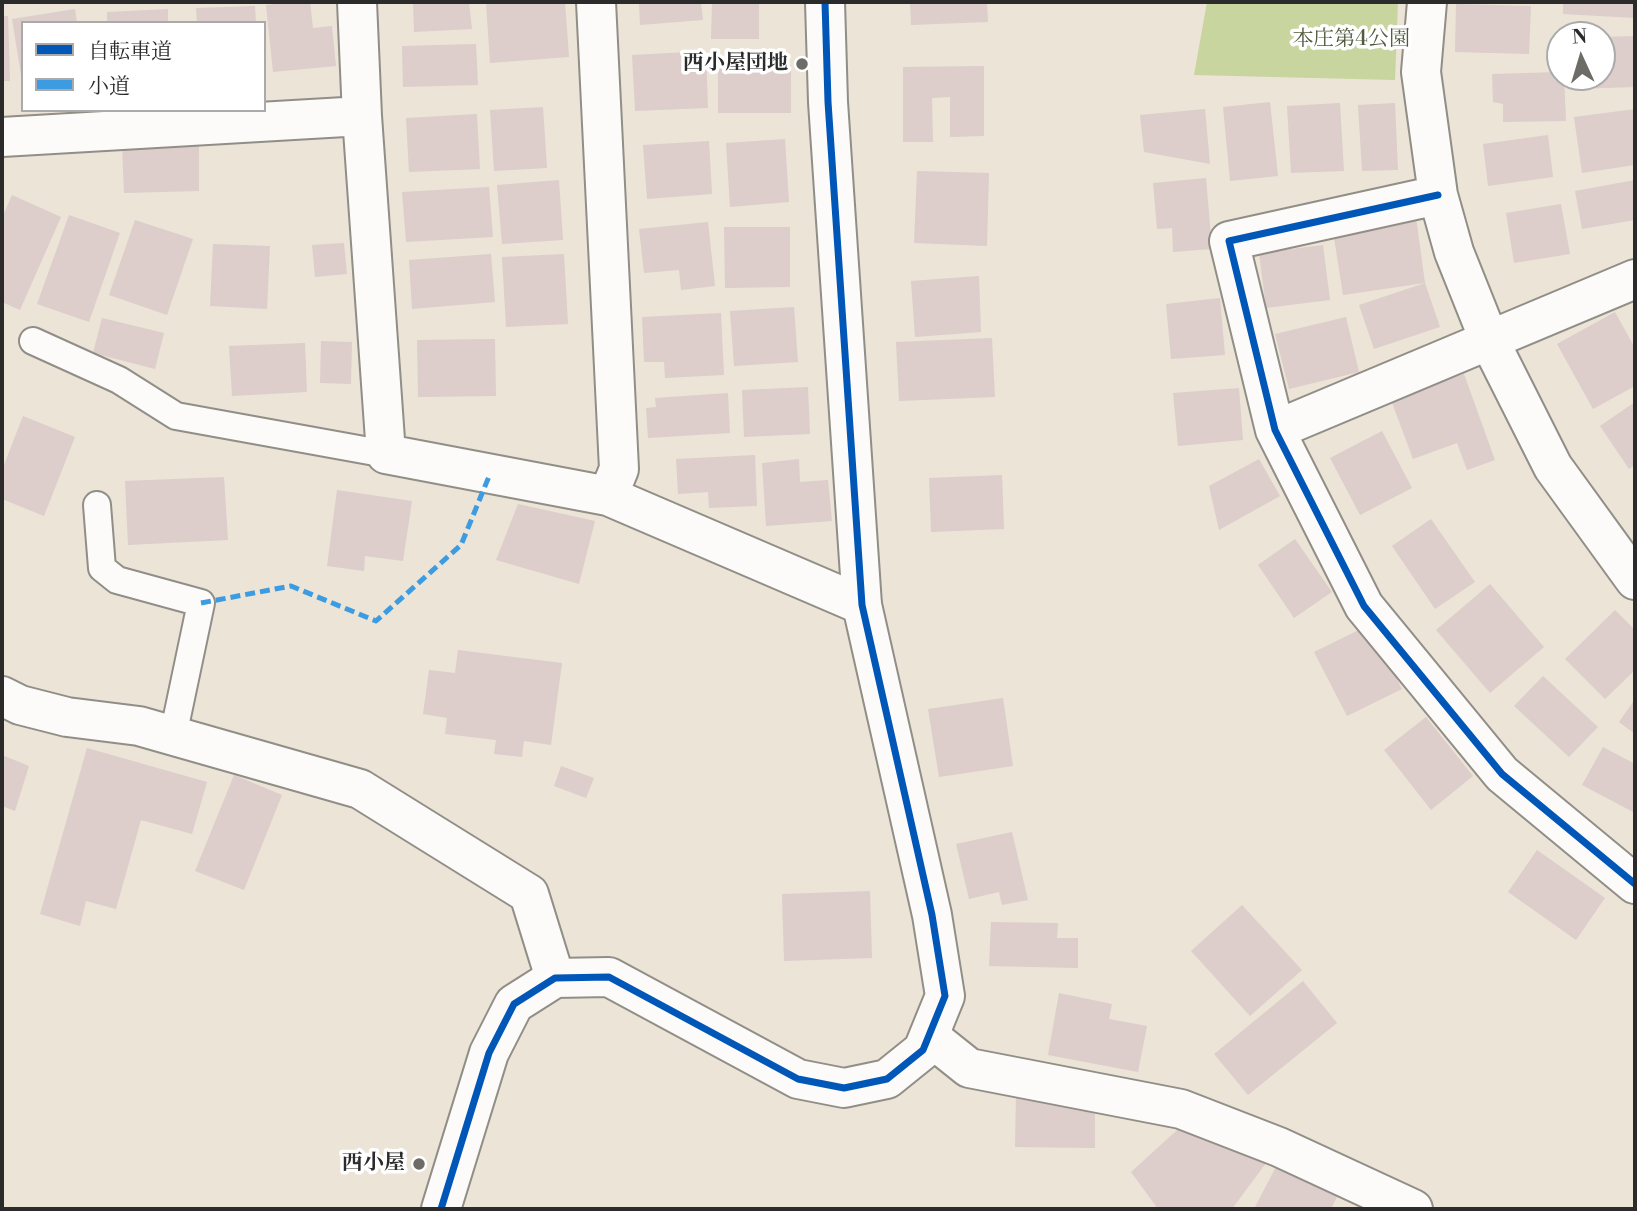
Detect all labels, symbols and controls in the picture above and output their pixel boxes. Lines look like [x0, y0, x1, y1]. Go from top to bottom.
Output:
legend [21, 21, 266, 112]
north arrow [1546, 21, 1616, 91]
text: N [1571, 25, 1588, 50]
park label: 本庄第4公園 [1292, 27, 1410, 53]
text: 自転車道 [88, 39, 172, 65]
place label: 西小屋団地 [683, 51, 788, 77]
marker: 西小屋団地 [794, 56, 810, 72]
text: 小道 [88, 74, 130, 100]
place label: 西小屋 [342, 1151, 405, 1177]
marker: 西小屋 [411, 1156, 427, 1172]

